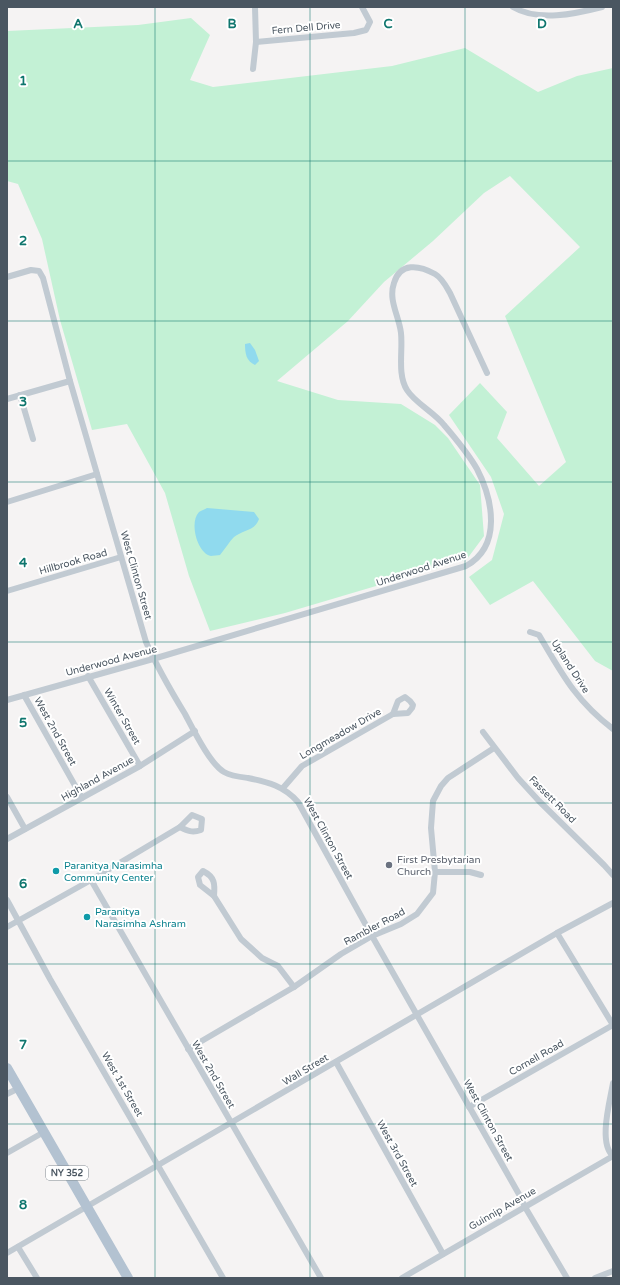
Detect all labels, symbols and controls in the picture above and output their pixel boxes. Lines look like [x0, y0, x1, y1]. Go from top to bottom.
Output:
text: A [73, 16, 83, 32]
text: B [227, 16, 237, 32]
text: C [383, 16, 393, 32]
text: D [537, 16, 547, 32]
street label: Fern Dell Drive [271, 19, 341, 37]
text: 1 [19, 73, 27, 89]
text: 2 [19, 233, 27, 249]
text: 3 [19, 394, 27, 410]
street label: West Clinton Street [118, 530, 154, 621]
street label: Hillbrook Road [38, 547, 109, 577]
street label: Underwood Avenue [375, 549, 468, 589]
text: 4 [19, 555, 28, 571]
street label: Upland Drive [548, 638, 592, 696]
street label: Underwood Avenue [64, 643, 159, 679]
street label: Winter Street [101, 686, 143, 747]
street label: West 2nd Street [31, 695, 79, 768]
street label: Longmeadow Drive [298, 705, 384, 762]
text: 5 [19, 715, 27, 731]
street label: Highland Avenue [59, 754, 136, 804]
street label: Fassett Road [526, 774, 578, 826]
street label: West Clinton Street [301, 796, 356, 882]
place label: First Presbytarian Church [397, 854, 481, 878]
place label: Paranitya Narasimha Community Center [64, 860, 163, 884]
marker: First Presbytarian Church [384, 860, 394, 870]
marker: Paranitya Narasimha Community Center [51, 866, 61, 876]
text: 6 [19, 876, 27, 892]
place label: Paranitya Narasimha Ashram [95, 906, 186, 930]
street label: Rambler Road [342, 906, 407, 948]
marker: Paranitya Narasimha Ashram [82, 912, 92, 922]
text: 7 [19, 1037, 27, 1053]
street label: Cornell Road [507, 1037, 566, 1078]
street label: West 2nd Street [189, 1038, 238, 1111]
street label: West 1st Street [99, 1050, 146, 1119]
street label: Wall Street [280, 1051, 331, 1088]
street label: West Clinton Street [461, 1078, 516, 1164]
street label: West 3rd Street [374, 1118, 420, 1189]
road number: NY 352 [46, 1166, 88, 1180]
street label: Guinnip Avenue [467, 1185, 538, 1233]
text: 8 [19, 1197, 27, 1213]

